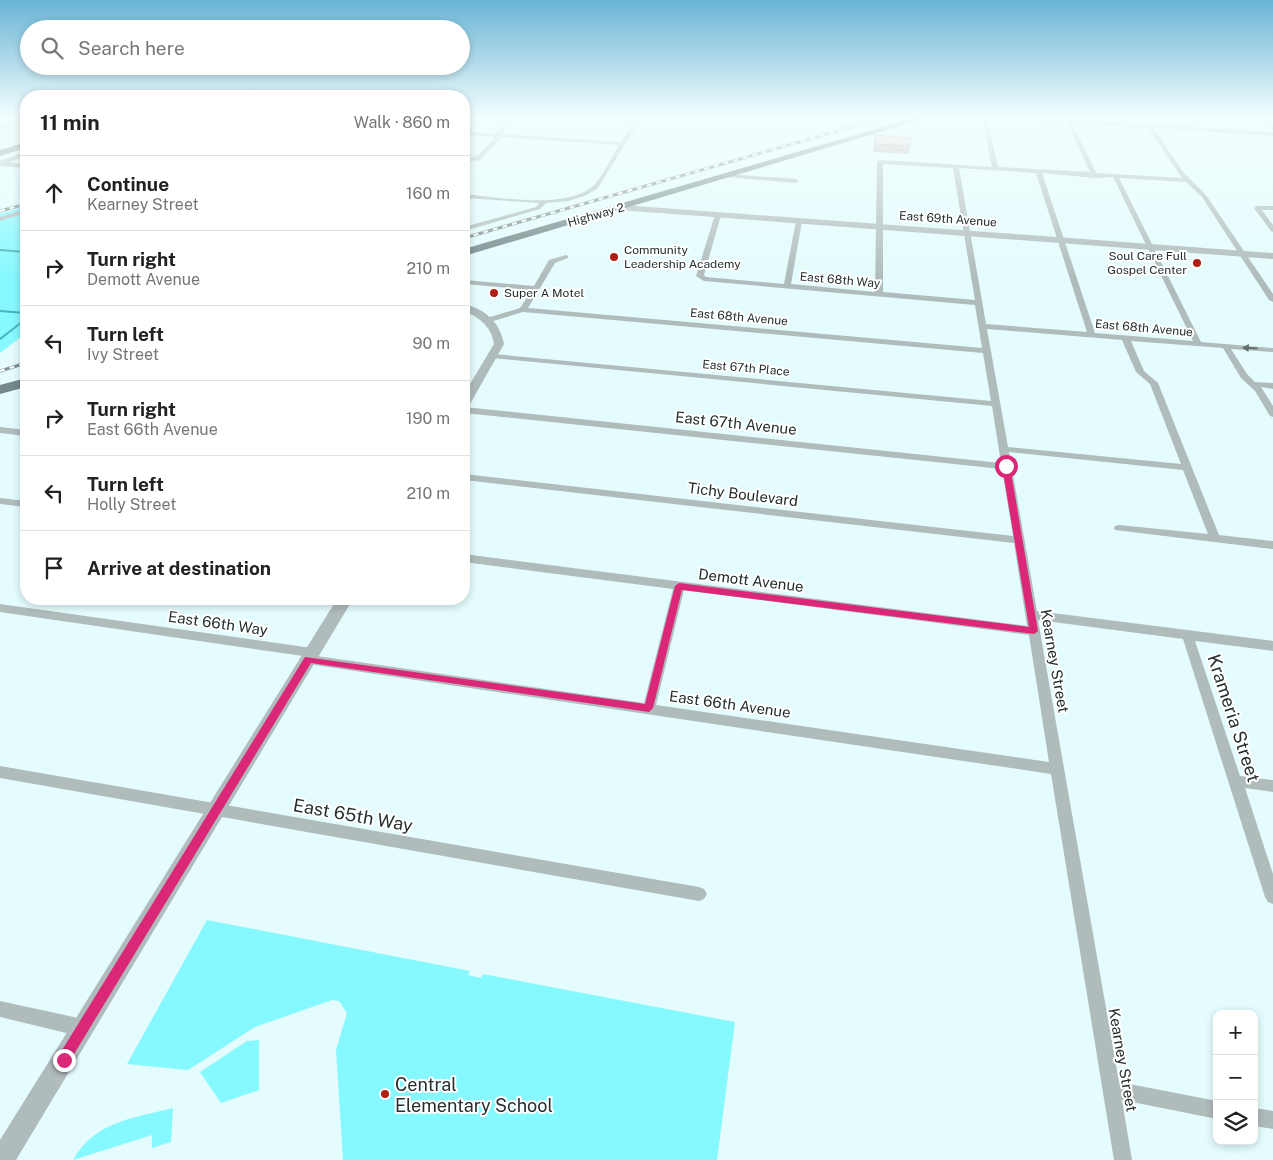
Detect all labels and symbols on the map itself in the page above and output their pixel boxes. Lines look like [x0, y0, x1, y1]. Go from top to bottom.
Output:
street label: Highway 2 [566, 200, 626, 230]
street label: East 69th Avenue [899, 209, 998, 229]
place label: Community Leadership Academy [624, 243, 741, 271]
place label: Soul Care Full Gospel Center [1107, 249, 1187, 277]
marker: Community Leadership Academy [608, 251, 620, 263]
marker: Soul Care Full Gospel Center [1191, 257, 1203, 269]
street label: East 68th Way [799, 270, 881, 291]
place label: Super A Motel [504, 286, 584, 300]
marker: Super A Motel [488, 287, 500, 299]
street label: East 68th Avenue [689, 306, 789, 328]
street label: East 68th Avenue [1094, 317, 1194, 339]
one-way arrow [1241, 344, 1257, 352]
street label: East 67th Place [702, 357, 790, 379]
street label: East 67th Avenue [674, 408, 798, 438]
route start [995, 455, 1018, 478]
street label: Tichy Boulevard [687, 479, 799, 509]
street label: Demott Avenue [697, 565, 805, 595]
street label: East 66th Way [167, 608, 269, 638]
street label: Kearney Street [1038, 608, 1073, 714]
street label: Krameria Street [1203, 651, 1265, 785]
street label: East 66th Avenue [668, 687, 792, 721]
street label: East 65th Way [292, 794, 415, 836]
street label: Kearney Street [1106, 1007, 1141, 1113]
route end [53, 1049, 76, 1072]
place label: Central Elementary School [395, 1074, 553, 1116]
marker: Central Elementary School [379, 1088, 391, 1100]

